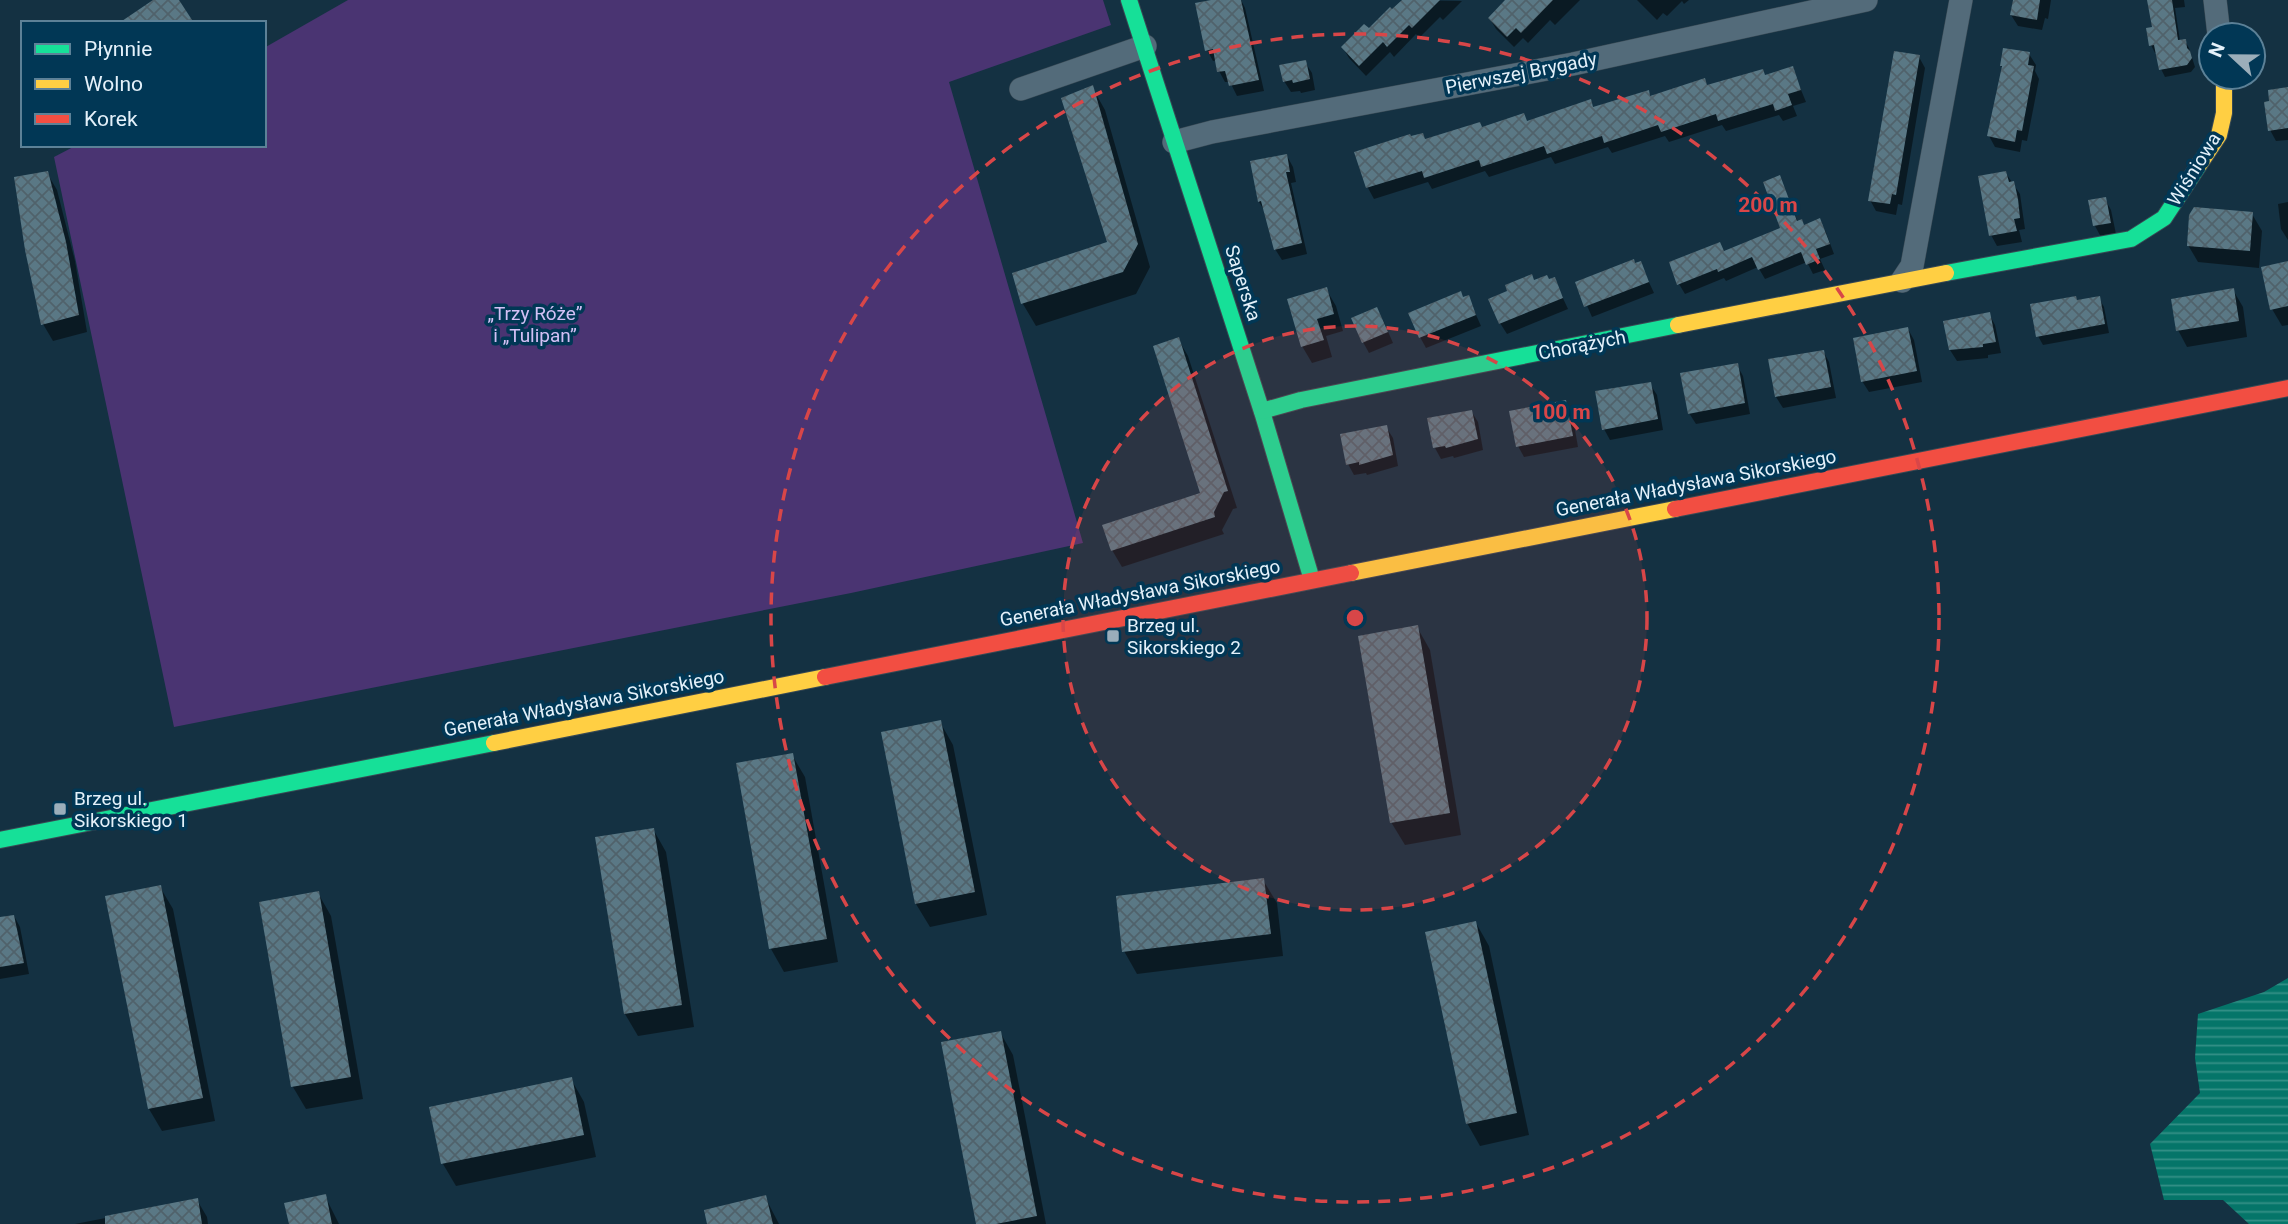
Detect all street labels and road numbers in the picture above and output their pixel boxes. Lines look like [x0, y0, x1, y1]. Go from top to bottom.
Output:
street label: Pierwszej Brygady [1443, 47, 1599, 99]
street label: Wiśniowa [2163, 128, 2225, 210]
street label: Saperska [1220, 242, 1266, 324]
street label: Chorążych [1536, 325, 1628, 365]
street label: Generała Władysława Sikorskiego [1554, 444, 1838, 522]
street label: Generała Władysława Sikorskiego [998, 554, 1282, 632]
street label: Generała Władysława Sikorskiego [442, 664, 726, 742]

